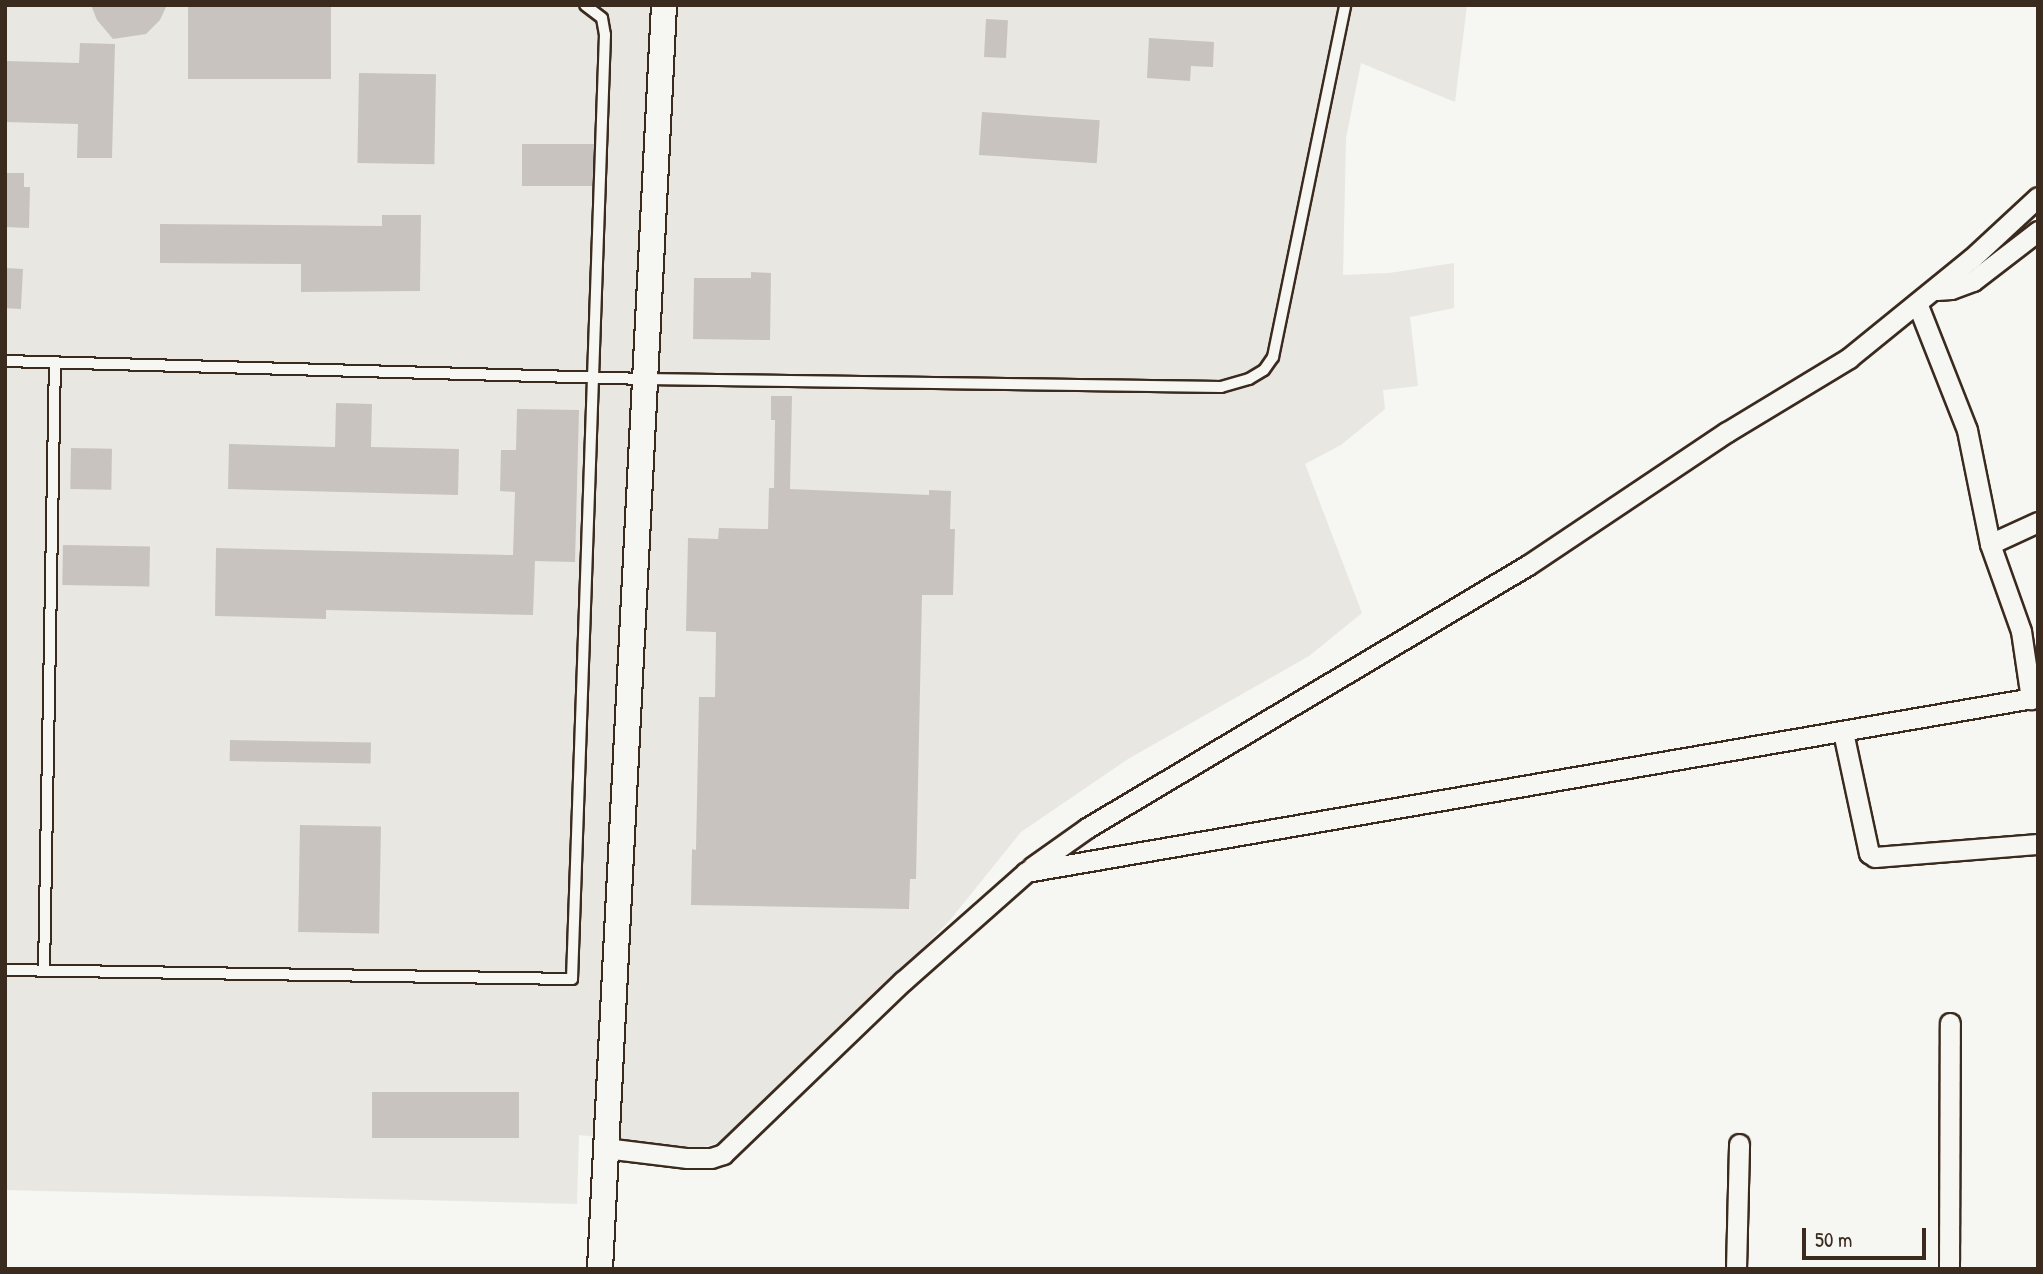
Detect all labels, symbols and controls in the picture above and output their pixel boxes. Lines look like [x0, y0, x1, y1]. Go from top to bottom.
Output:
scale bar [1805, 1214, 1929, 1258]
text: 50 m [1815, 1225, 1852, 1254]

